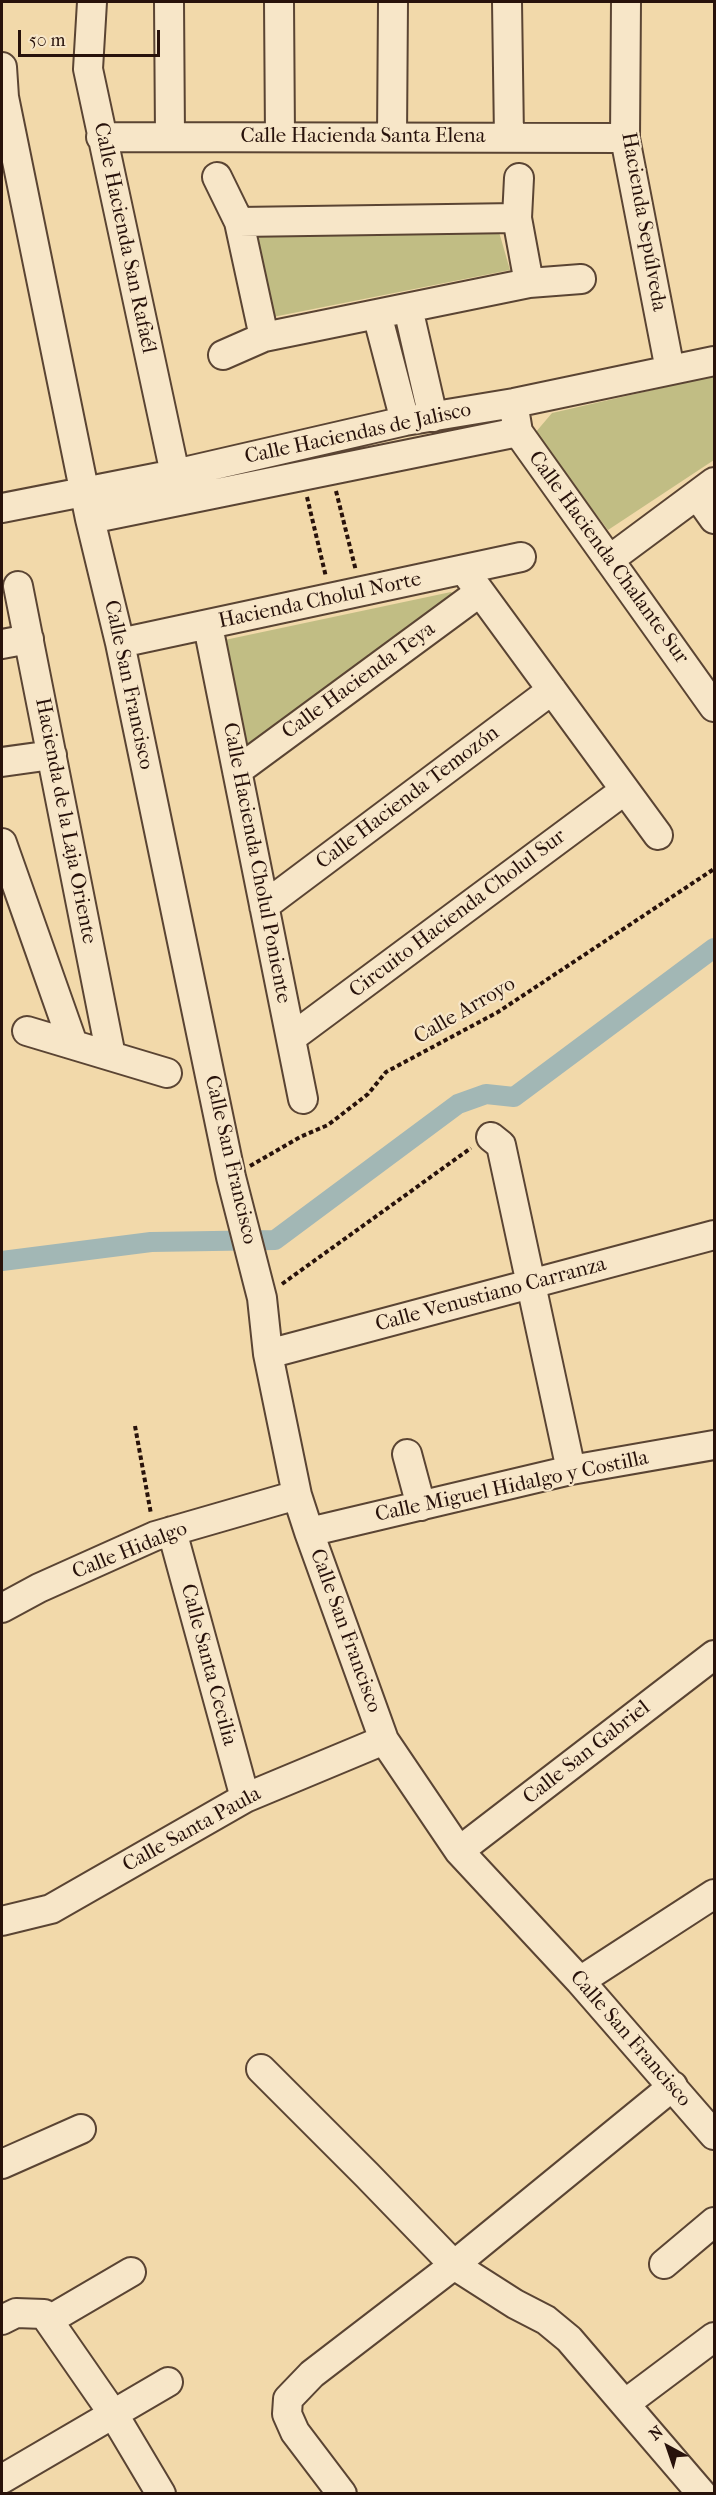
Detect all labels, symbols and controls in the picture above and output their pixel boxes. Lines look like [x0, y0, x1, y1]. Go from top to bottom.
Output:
scale bar [21, 18, 164, 56]
text: 50 m [29, 30, 65, 51]
street label: Calle Hacienda San Rafaél [87, 120, 161, 356]
street label: Calle Hacienda Santa Elena [240, 124, 486, 150]
street label: Hacienda Sepúlveda [615, 131, 671, 313]
street label: Calle Haciendas de Jalisco [242, 398, 474, 470]
street label: Calle Hacienda Chalante Sur [522, 447, 694, 669]
street label: Hacienda Cholul Norte [216, 567, 424, 635]
street label: Calle San Francisco [98, 598, 158, 772]
street label: Calle Hacienda Teya [278, 617, 440, 745]
street label: Hacienda de la Laja Oriente [29, 696, 101, 946]
street label: Calle Hacienda Cholul Poniente [216, 721, 296, 1005]
street label: Calle Hacienda Temozón [311, 721, 505, 875]
street label: Circuito Hacienda Cholul Sur [345, 824, 571, 1004]
street label: Calle Arroyo [410, 972, 520, 1050]
street label: Calle San Francisco [198, 1073, 262, 1247]
street label: Calle Venustiano Carranza [373, 1252, 609, 1338]
street label: Calle Miguel Hidalgo y Costilla [373, 1446, 651, 1528]
street label: Calle Hidalgo [69, 1517, 191, 1585]
street label: Calle San Francisco [304, 1546, 386, 1716]
street label: Calle Santa Cecilia [174, 1581, 242, 1749]
street label: Calle San Gabriel [519, 1696, 655, 1810]
street label: Calle Santa Paula [119, 1782, 265, 1878]
street label: Calle San Francisco [564, 1966, 696, 2112]
north arrow [638, 2417, 698, 2477]
text: N [645, 2422, 667, 2444]

